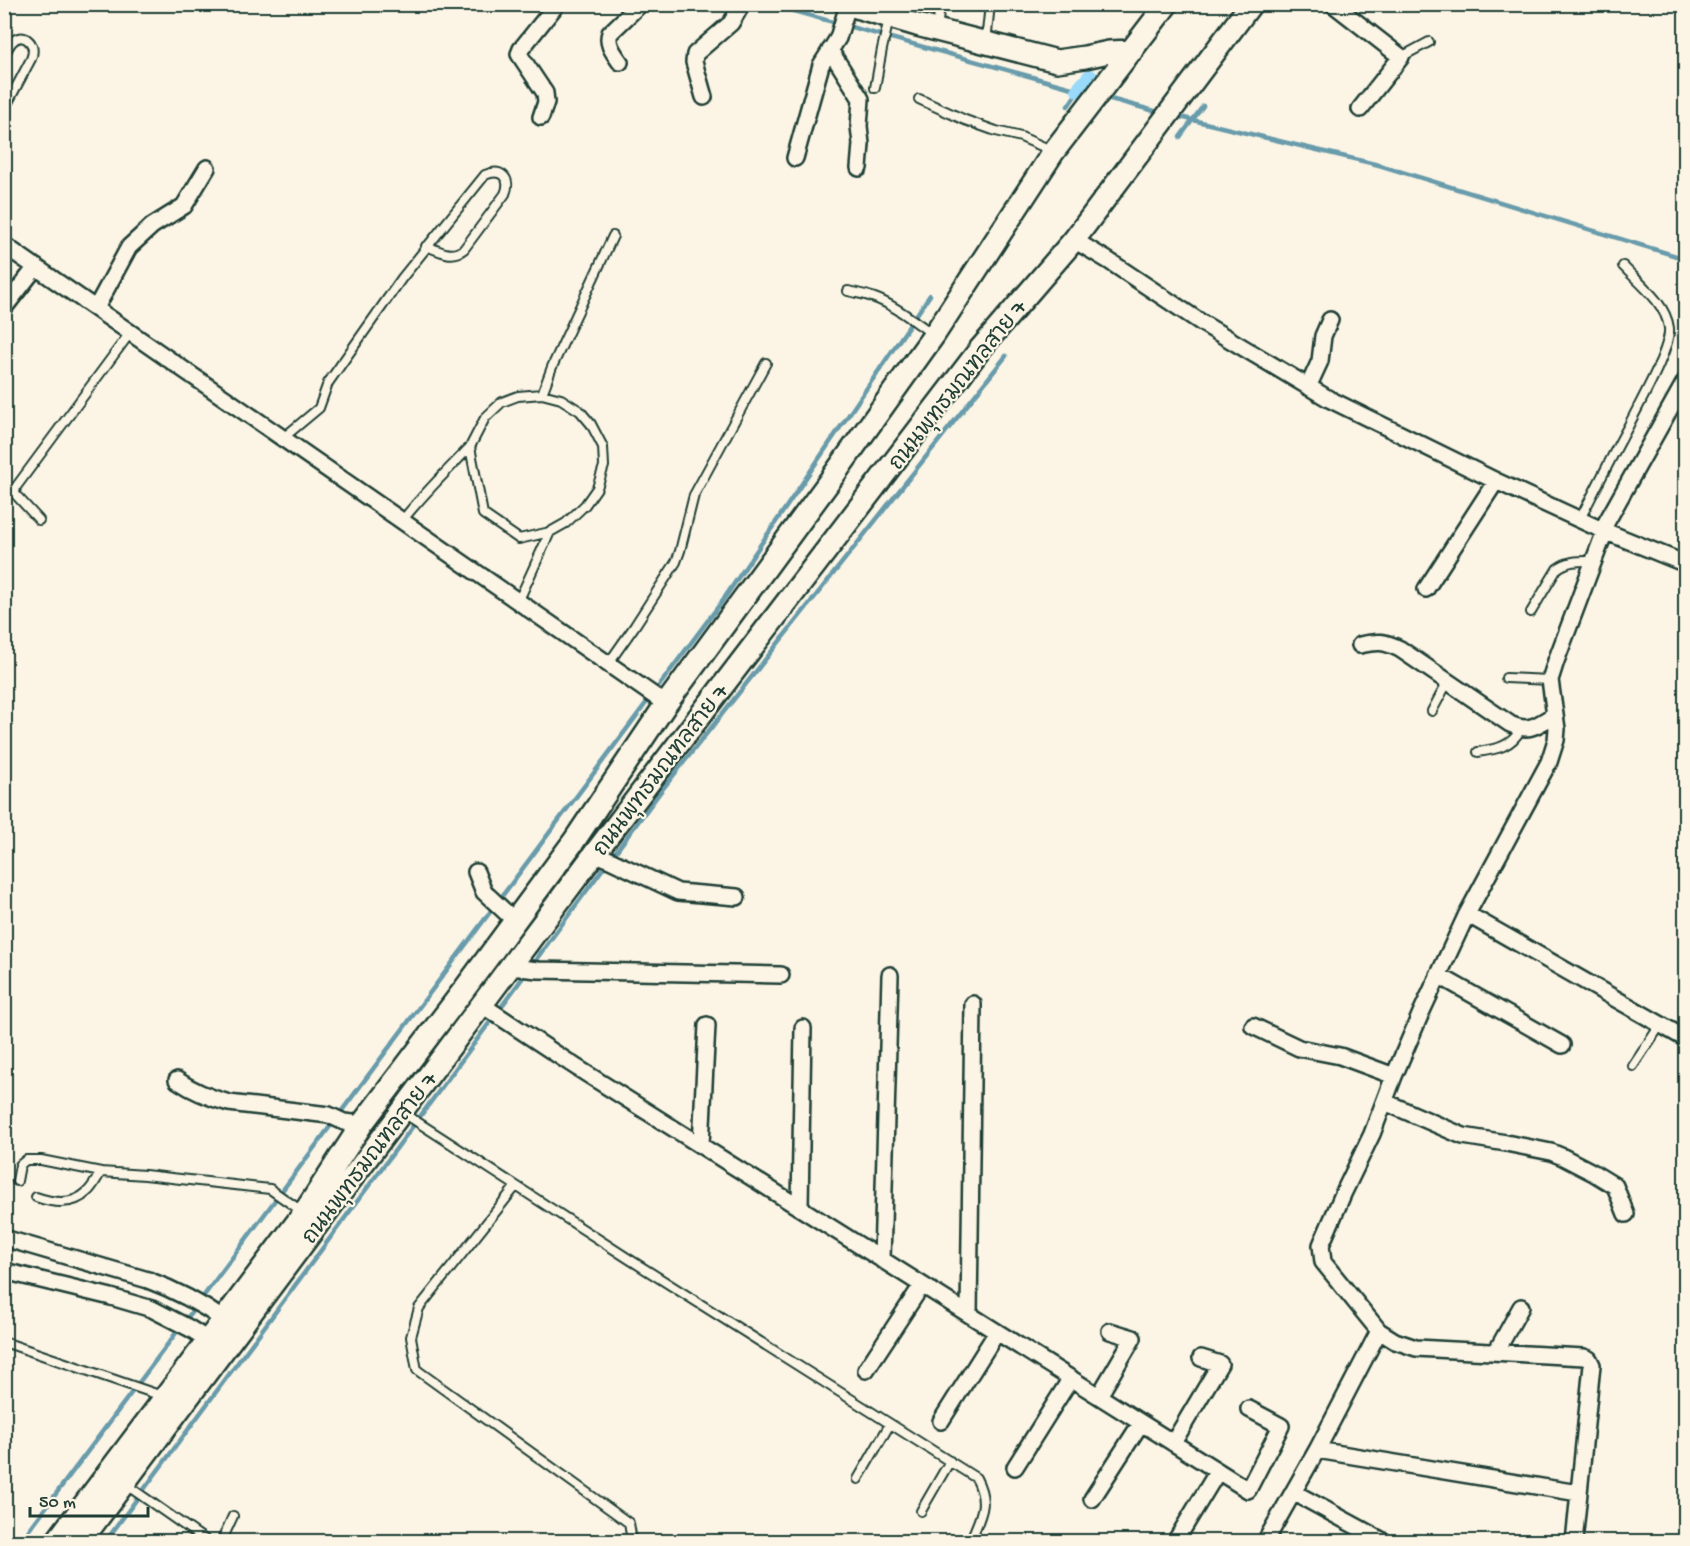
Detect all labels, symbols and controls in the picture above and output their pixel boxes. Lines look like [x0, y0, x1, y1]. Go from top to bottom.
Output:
street label: ถนนพุทธมณฑลสาย 7 [885, 296, 1034, 477]
street label: ถนนพุทธมณฑลสาย 7 [589, 680, 736, 862]
street label: ถนนพุทธมณฑลสาย 7 [298, 1068, 445, 1250]
scale bar [30, 1480, 148, 1518]
text: 50 m [39, 1493, 76, 1514]

